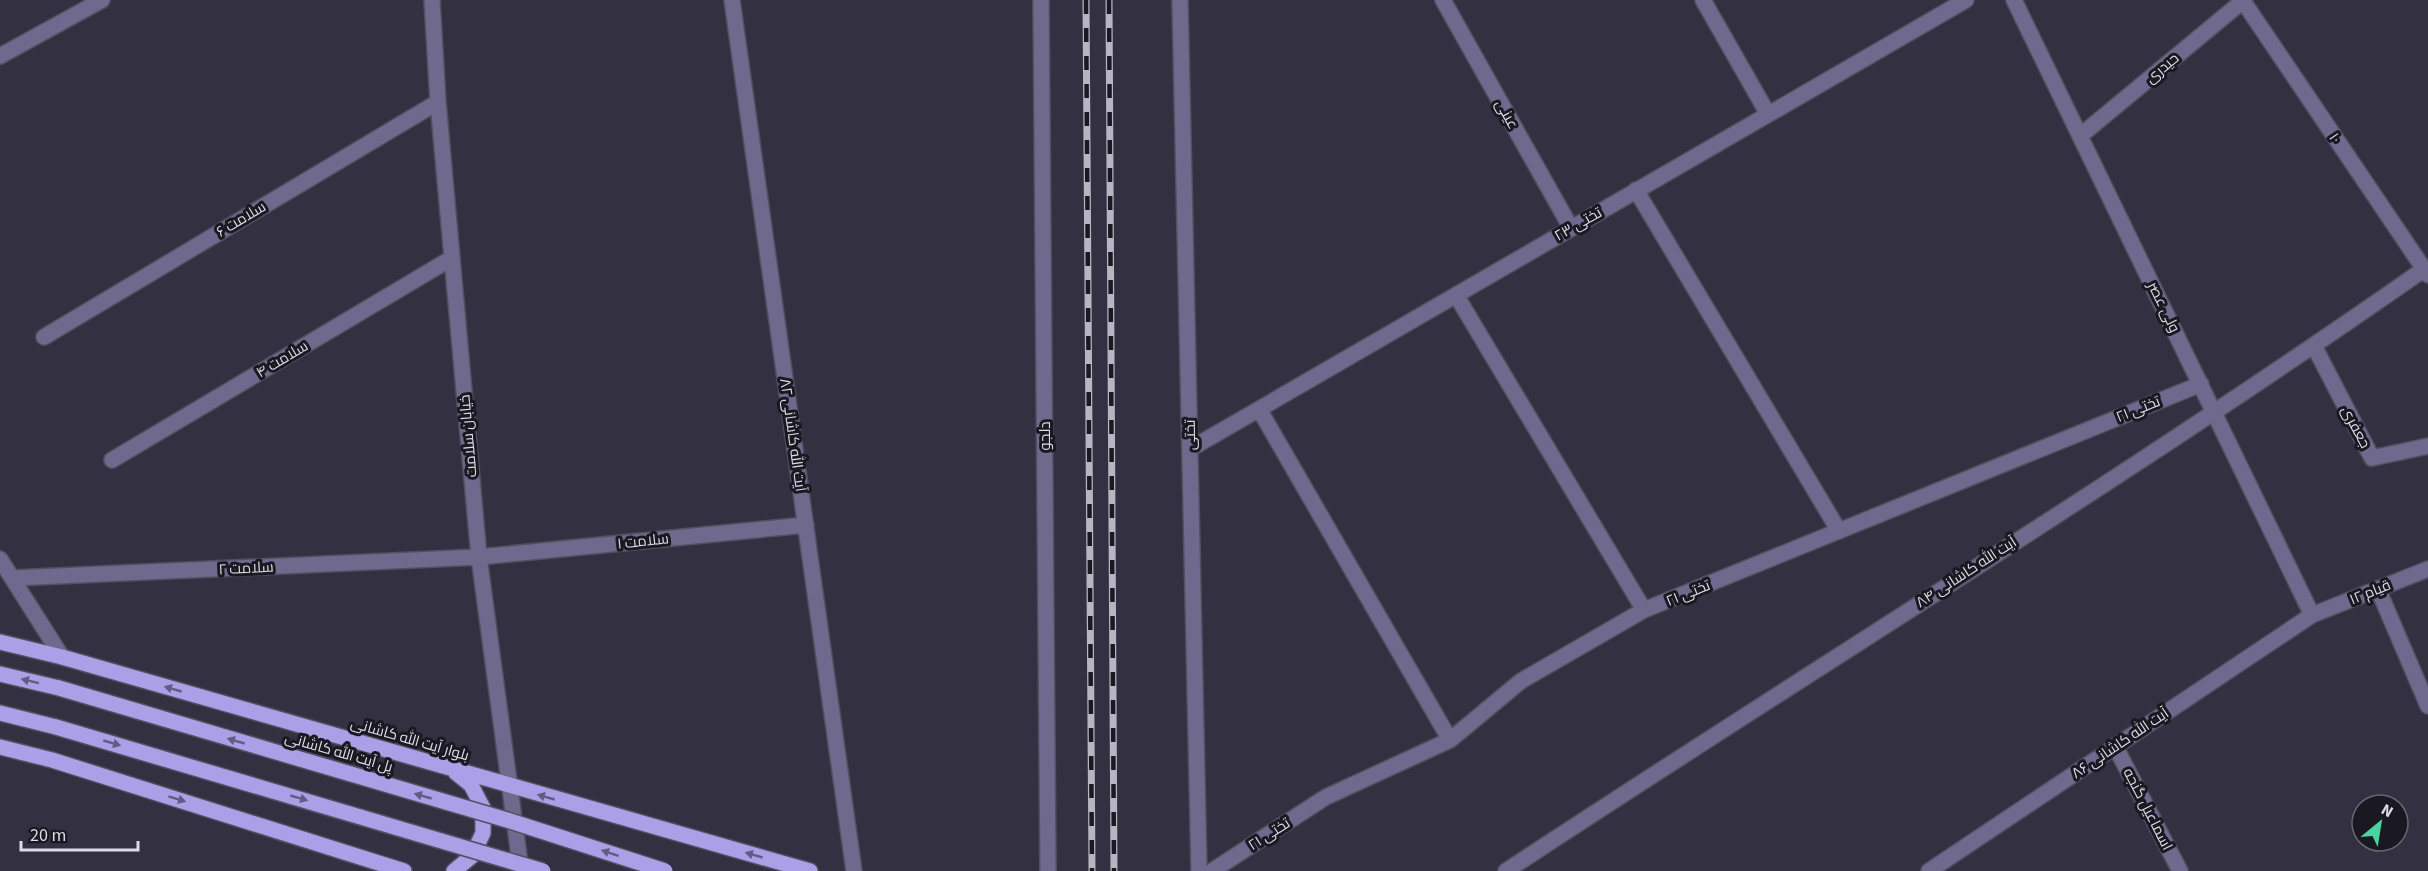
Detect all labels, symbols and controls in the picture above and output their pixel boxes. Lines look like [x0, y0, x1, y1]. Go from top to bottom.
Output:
street label: حیدری [2141, 48, 2184, 89]
street label: عینی [1490, 96, 1523, 133]
street label: ۱۰ [2324, 129, 2346, 148]
street label: سلامت ۶ [212, 196, 270, 242]
street label: تختی ۲۳ [1551, 202, 1606, 246]
street label: ولی عصر [2142, 277, 2185, 336]
street label: سلامت ۴ [252, 336, 312, 383]
street label: آیت الله کاشانی ۸۲ [774, 377, 811, 493]
street label: تختی ۲۱ [2113, 391, 2164, 428]
street label: خیابان سلامت [454, 394, 483, 478]
street label: جعفری [2336, 402, 2375, 452]
street label: تختی [1180, 419, 1201, 451]
street label: دلجو [1035, 421, 1056, 451]
street label: سلامت ۱ [616, 528, 670, 555]
street label: آیت الله کاشانی ۸۴ [1912, 532, 2021, 613]
street label: سلامت ۲ [218, 557, 274, 580]
street label: تختی ۲۱ [1663, 575, 1714, 612]
street label: ۱۲ قیام [2346, 575, 2394, 610]
one-way arrow [20, 676, 39, 686]
one-way arrow [164, 684, 182, 693]
street label: آیت الله کاشانی ۸۶ [2067, 703, 2173, 784]
street label: بلوار آیت الله کاشانی [348, 713, 472, 766]
street label: پل آیت الله کاشانی [282, 727, 395, 778]
one-way arrow [227, 736, 245, 745]
one-way arrow [103, 739, 121, 748]
street label: اسماعیل گنجه [2118, 764, 2177, 854]
one-way arrow [414, 791, 432, 800]
one-way arrow [537, 792, 555, 801]
north arrow [2350, 793, 2410, 853]
one-way arrow [290, 794, 308, 803]
one-way arrow [168, 795, 186, 805]
text: N [2377, 799, 2397, 823]
street label: تختی ۲۱ [1244, 813, 1294, 856]
scale bar [21, 814, 138, 852]
text: 20 m [30, 823, 66, 848]
one-way arrow [601, 848, 619, 857]
one-way arrow [744, 850, 762, 859]

